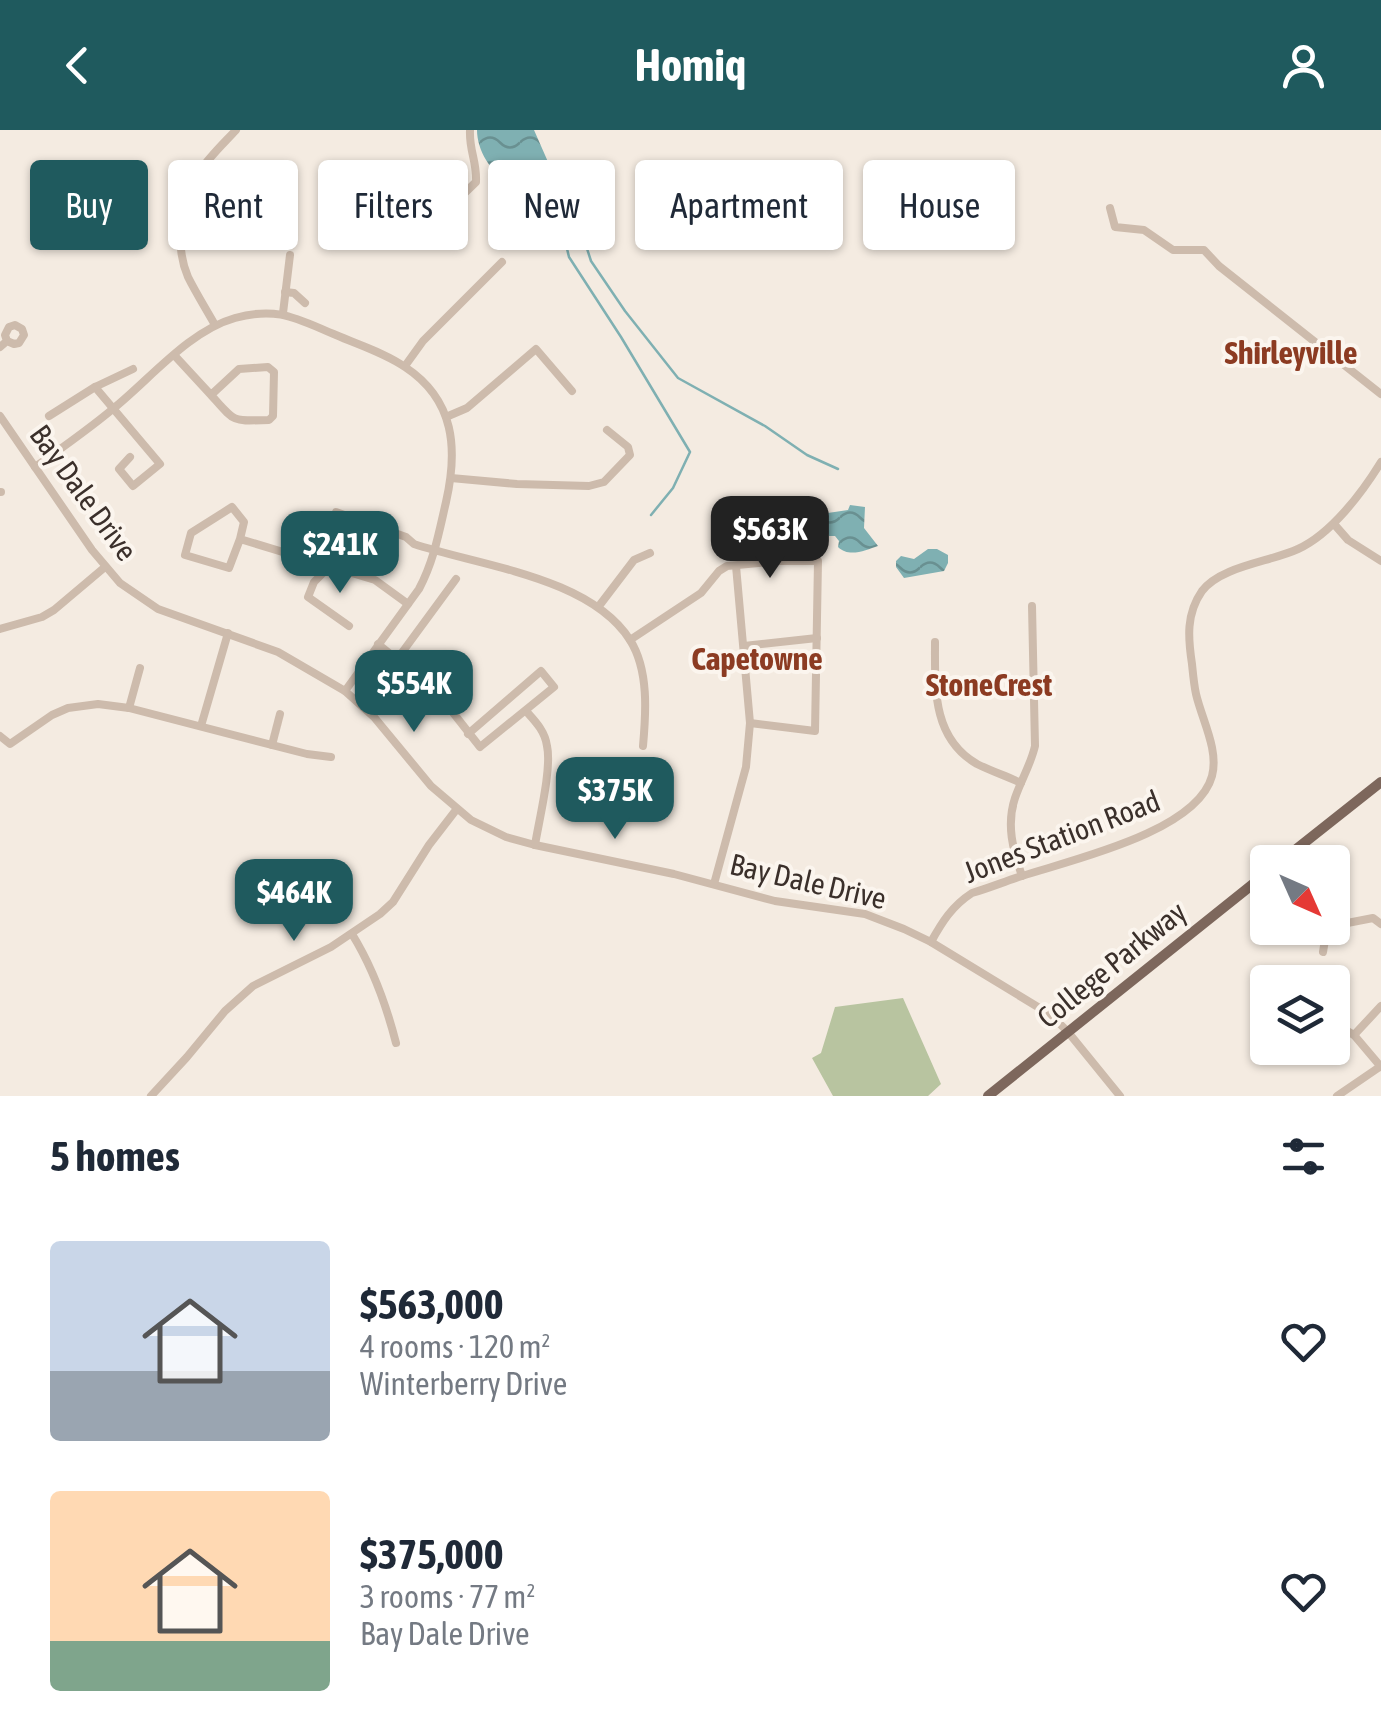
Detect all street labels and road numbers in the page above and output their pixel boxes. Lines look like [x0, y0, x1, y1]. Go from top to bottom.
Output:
street label: Bay Dale Drive [23, 418, 144, 567]
street label: Jones Station Road [959, 783, 1165, 889]
street label: Bay Dale Drive [727, 847, 890, 915]
street label: College Parkway [1030, 894, 1192, 1034]

